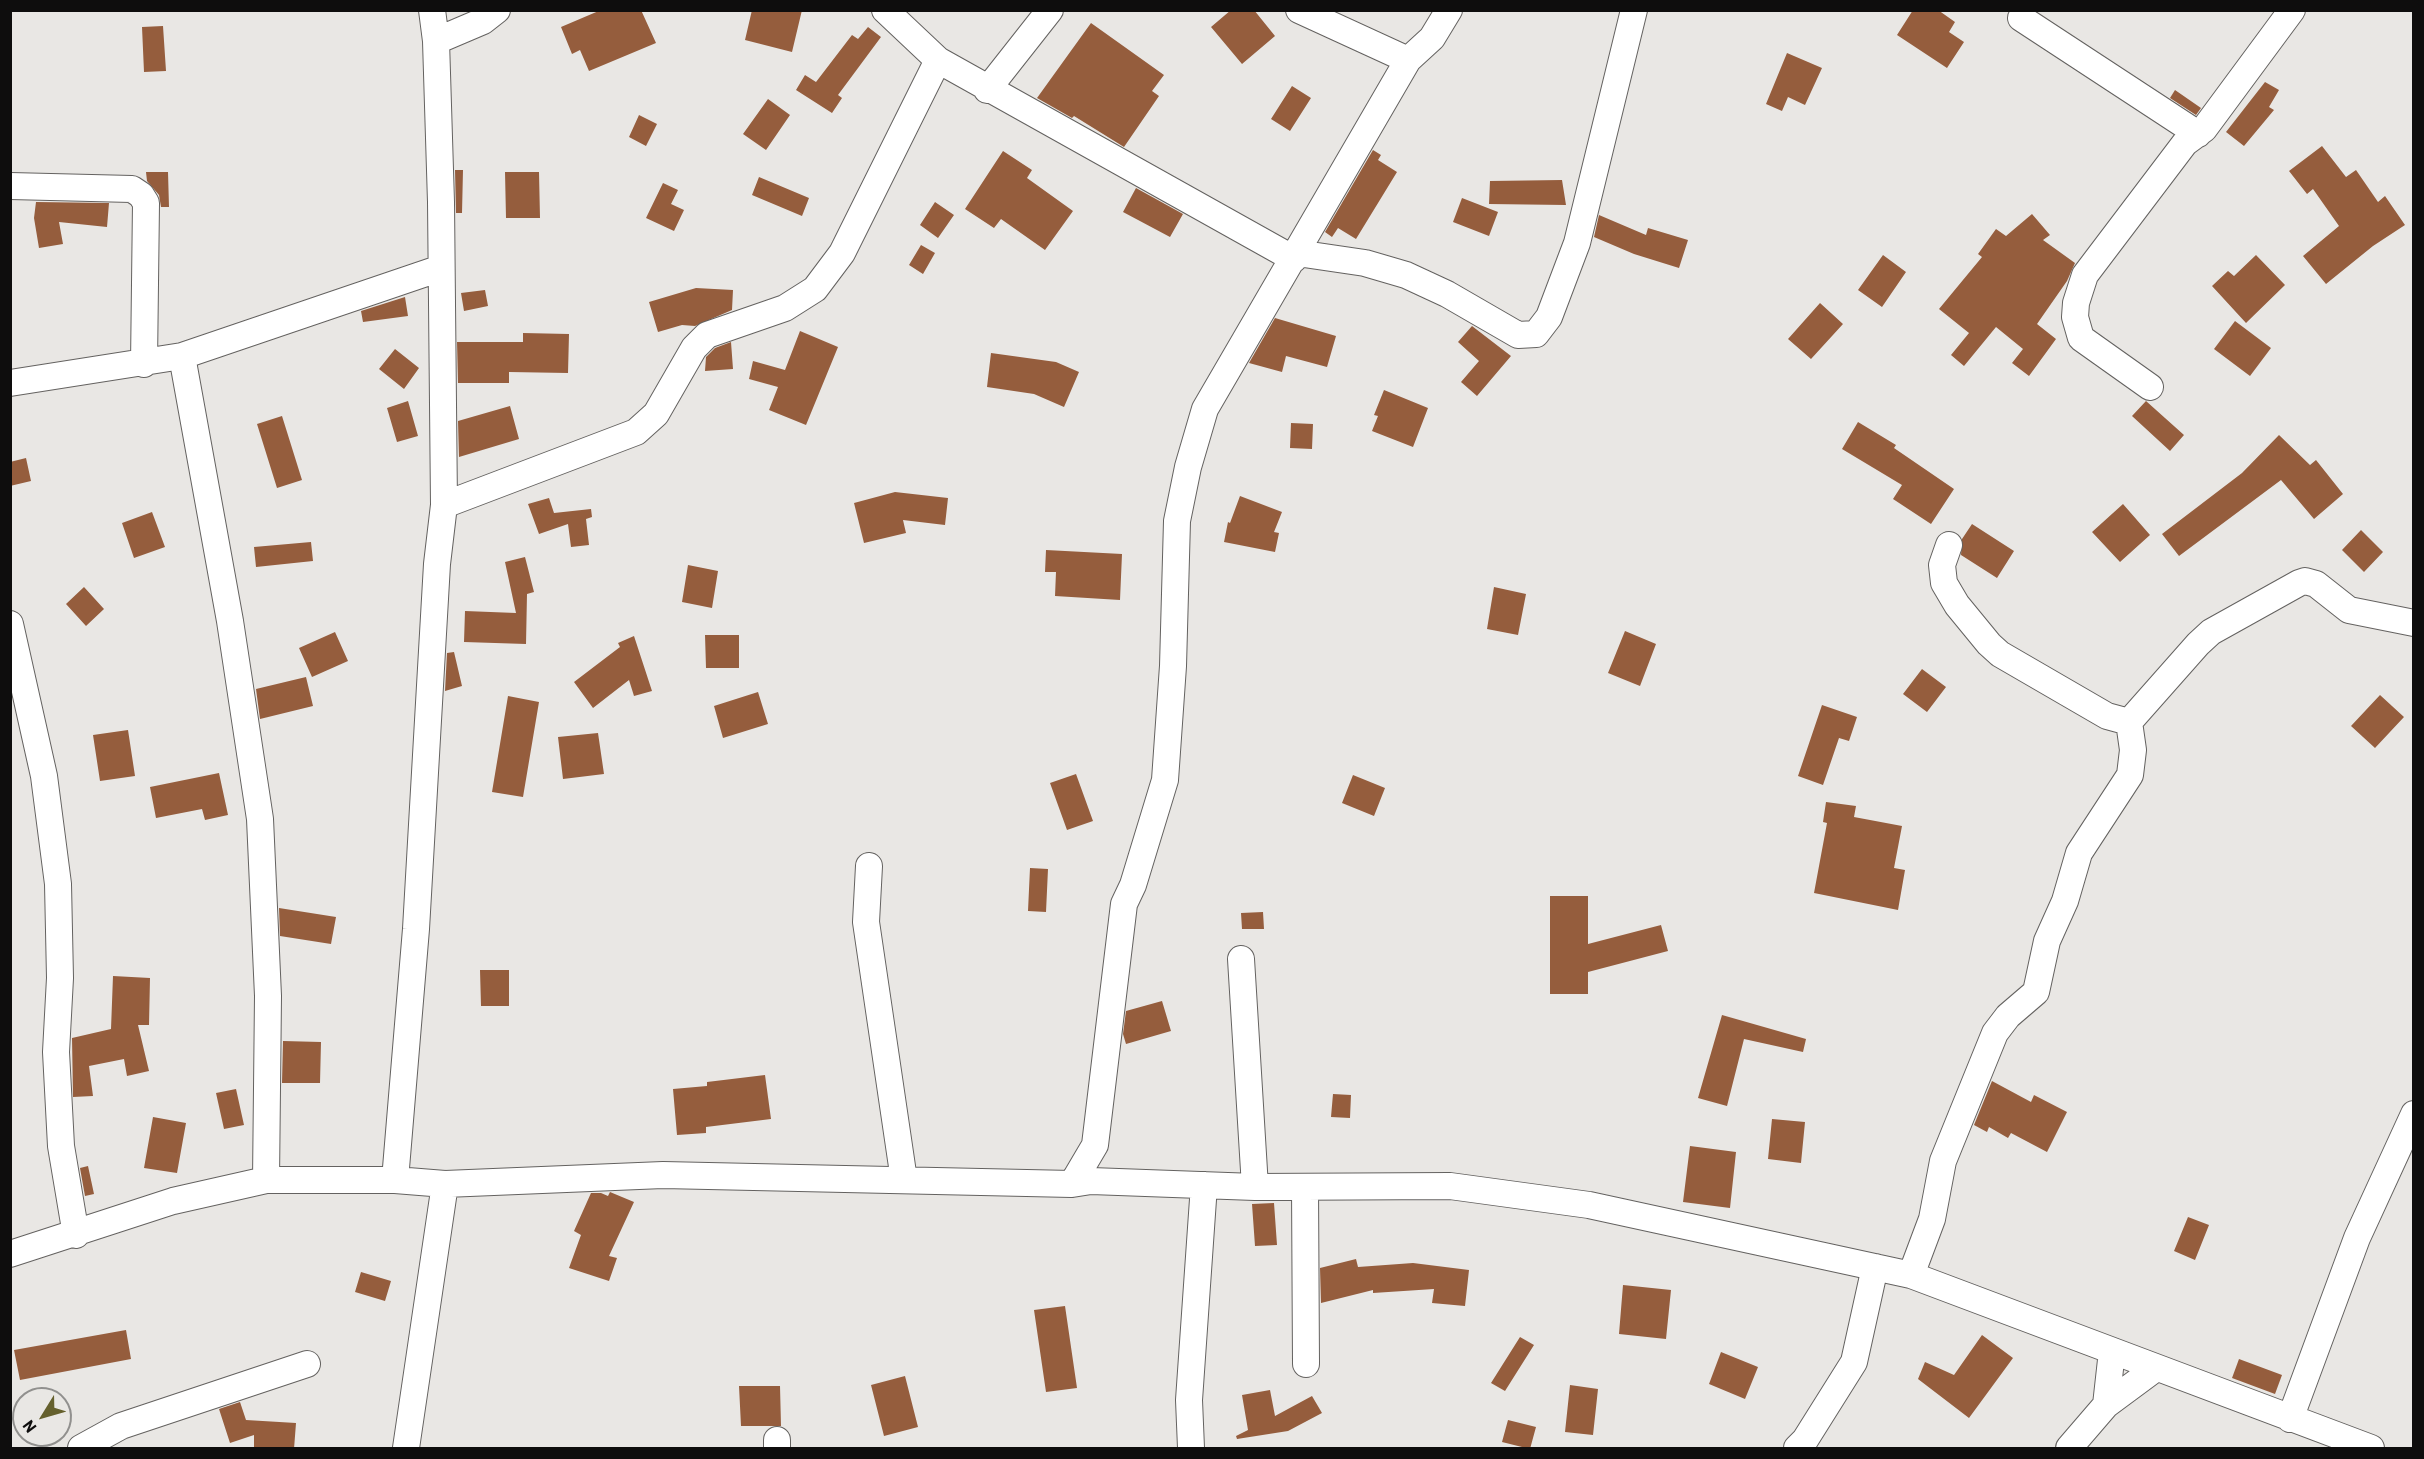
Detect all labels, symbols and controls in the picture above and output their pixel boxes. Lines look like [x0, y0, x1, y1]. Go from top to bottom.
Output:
north arrow [12, 1387, 72, 1447]
text: N [18, 1417, 40, 1437]

